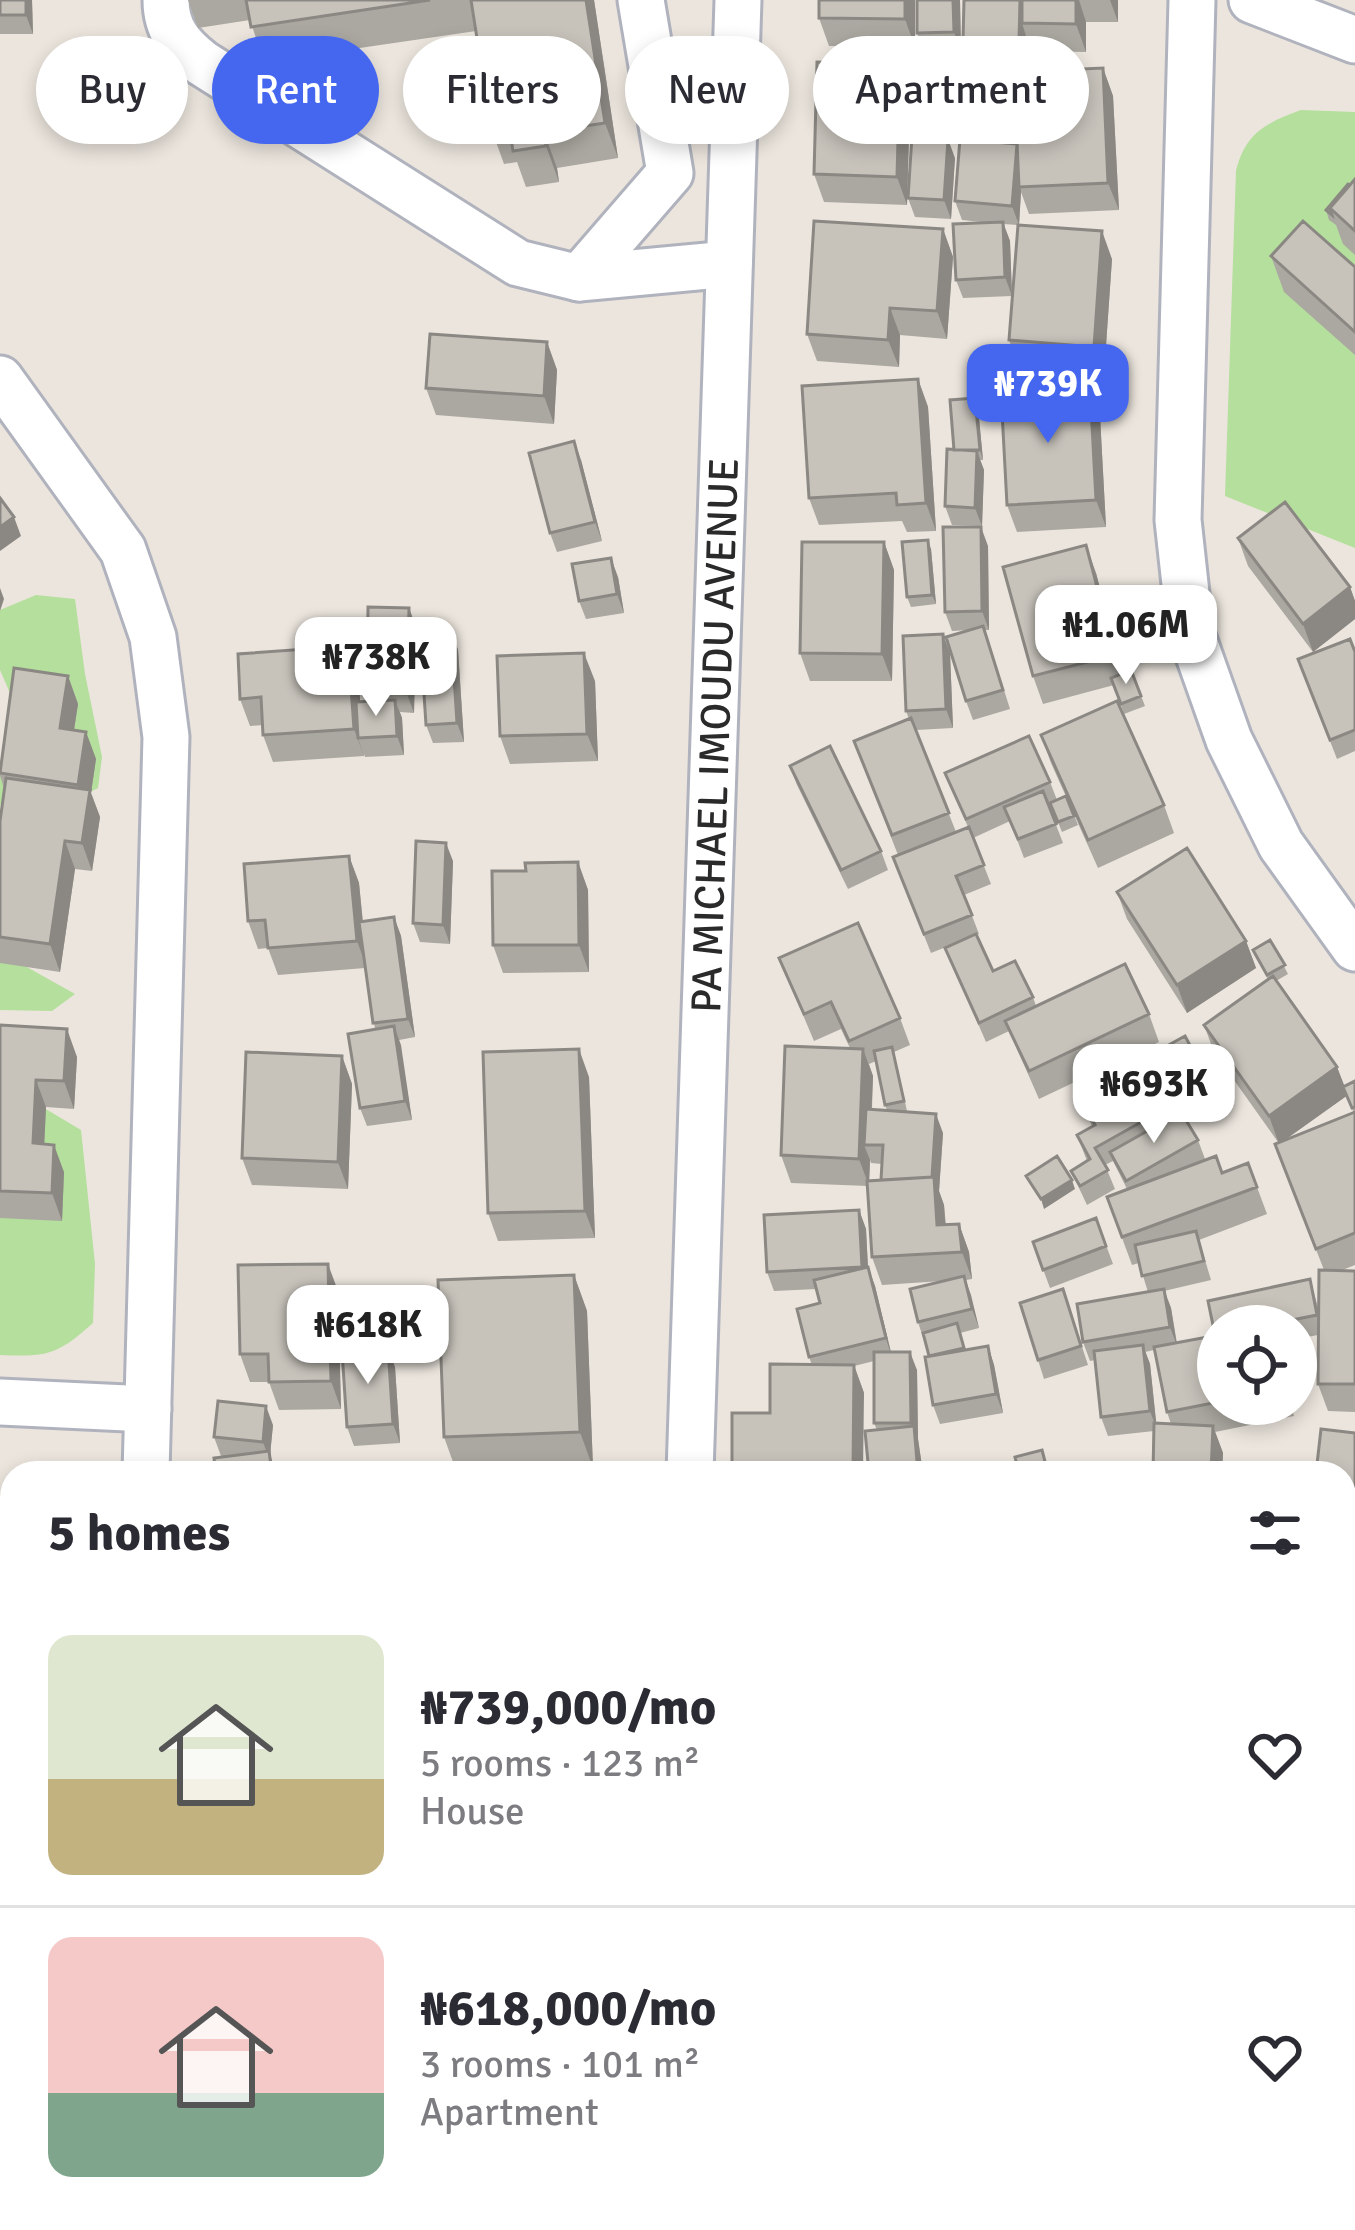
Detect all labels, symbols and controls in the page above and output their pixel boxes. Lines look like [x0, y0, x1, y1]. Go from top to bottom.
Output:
chip: Buy [36, 36, 188, 144]
chip: Rent [212, 36, 379, 144]
chip: Filters [403, 36, 601, 144]
chip: New [625, 36, 789, 144]
chip: Apartment [813, 36, 1089, 144]
pin: ₦739K [964, 344, 1132, 446]
text: ₦739K [994, 359, 1102, 407]
street label: PA MICHAEL IMOUDU AVENUE [681, 457, 750, 1014]
pin: ₦1.06M [1028, 585, 1224, 687]
text: ₦1.06M [1062, 600, 1190, 648]
pin: ₦738K [292, 617, 460, 719]
text: ₦738K [322, 632, 430, 680]
pin: ₦693K [1070, 1044, 1238, 1146]
text: ₦693K [1100, 1059, 1208, 1107]
pin: ₦618K [284, 1285, 452, 1387]
text: ₦618K [314, 1300, 422, 1348]
map controls [1197, 1305, 1317, 1425]
button: locate [1197, 1305, 1317, 1425]
icon: filters [1242, 1500, 1308, 1566]
text: 5 homes [48, 1502, 230, 1565]
text: ₦739,000/mo [420, 1676, 716, 1739]
icon: home [144, 1683, 288, 1827]
icon: heart [1242, 1722, 1308, 1788]
text: 5 rooms · 123 m² [420, 1739, 700, 1787]
text: House [420, 1787, 525, 1835]
text: ₦618,000/mo [420, 1977, 716, 2040]
icon: home [144, 1985, 288, 2129]
icon: heart [1242, 2024, 1308, 2090]
text: 3 rooms · 101 m² [420, 2040, 700, 2088]
text: Apartment [420, 2088, 599, 2136]

